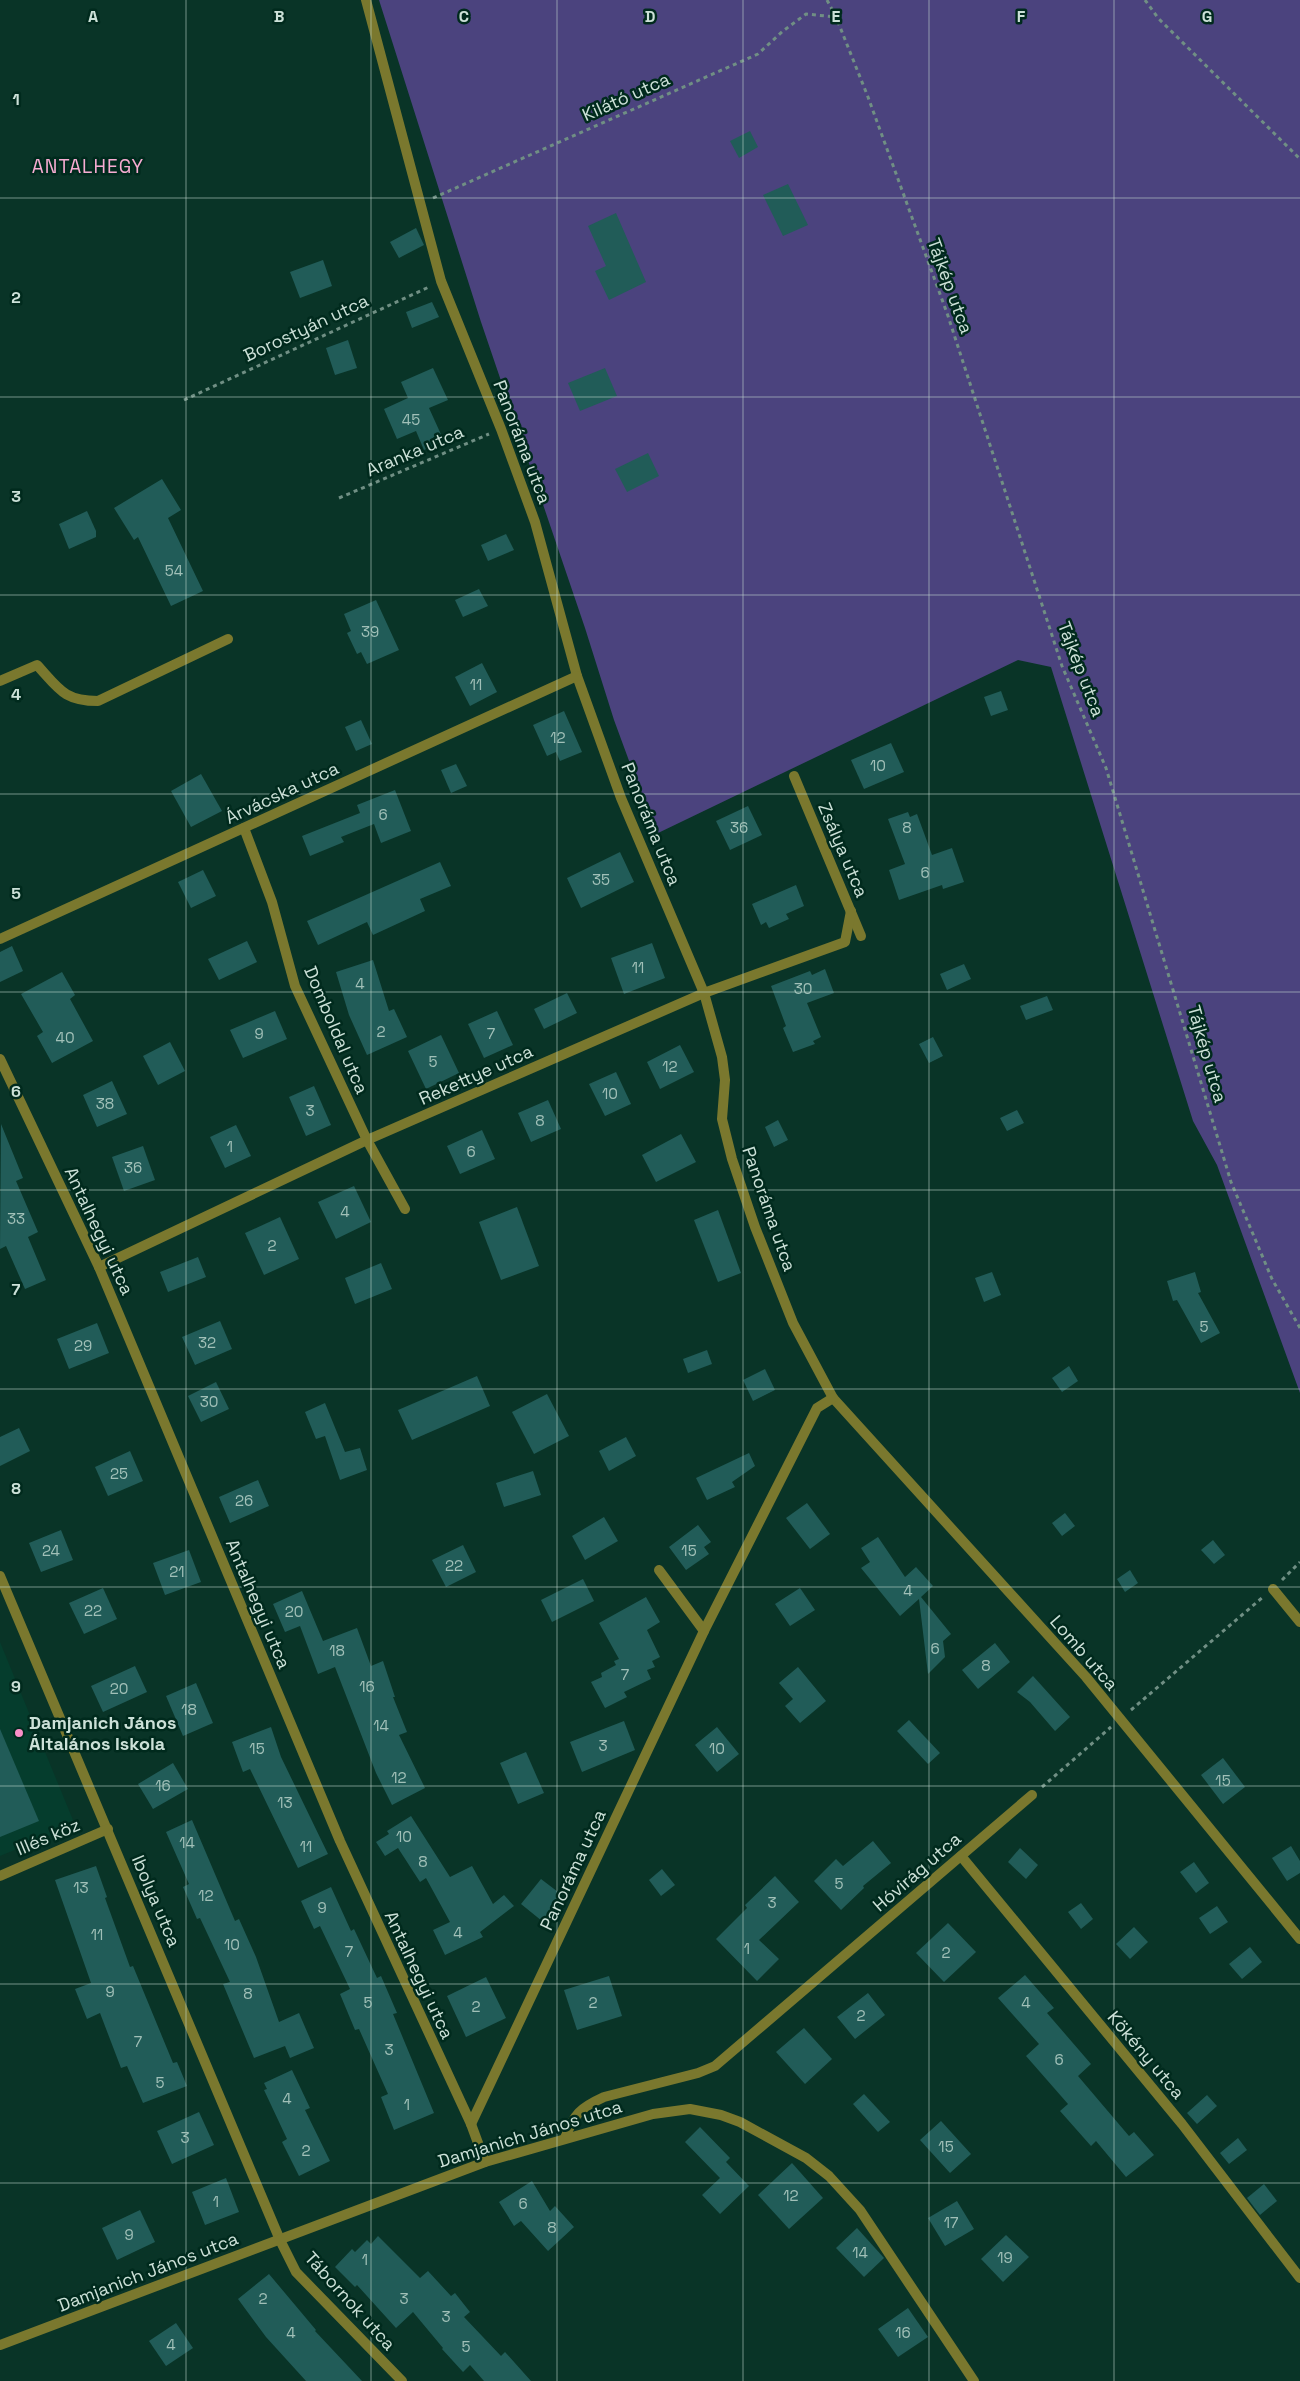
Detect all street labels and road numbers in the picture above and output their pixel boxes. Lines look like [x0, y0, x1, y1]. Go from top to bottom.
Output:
street label: Kilátó utca [578, 67, 673, 126]
street label: Tájkép utca [923, 235, 978, 337]
street label: Borostyán utca [240, 289, 372, 367]
street label: Panoráma utca [488, 377, 557, 507]
street label: Aranka utca [363, 420, 467, 481]
street label: Tájkép utca [1053, 618, 1110, 720]
street label: Árvácska utca [221, 756, 342, 829]
street label: Panoráma utca [616, 759, 687, 889]
street label: Zsálya utca [813, 799, 874, 901]
street label: Domboldal utca [299, 962, 374, 1097]
street label: Tájkép utca [1183, 1003, 1232, 1105]
street label: Rekettye utca [415, 1039, 536, 1110]
street label: Panoráma utca [737, 1143, 802, 1274]
street label: Antalhegyi utca [60, 1163, 139, 1298]
street label: Antalhegyi utca [221, 1536, 296, 1672]
street label: Lomb utca [1045, 1610, 1123, 1695]
street label: Panoráma utca [535, 1806, 611, 1934]
street label: Illés köz [12, 1813, 83, 1860]
street label: Hóvirág utca [868, 1827, 966, 1916]
street label: Ibolya utca [127, 1851, 186, 1950]
street label: Antalhegyi utca [380, 1907, 459, 2042]
street label: Kökény utca [1103, 2006, 1190, 2104]
street label: Damjanich János utca [435, 2095, 625, 2172]
street label: Damjanich János utca [54, 2227, 241, 2317]
street label: Tábornok utca [300, 2246, 401, 2355]

